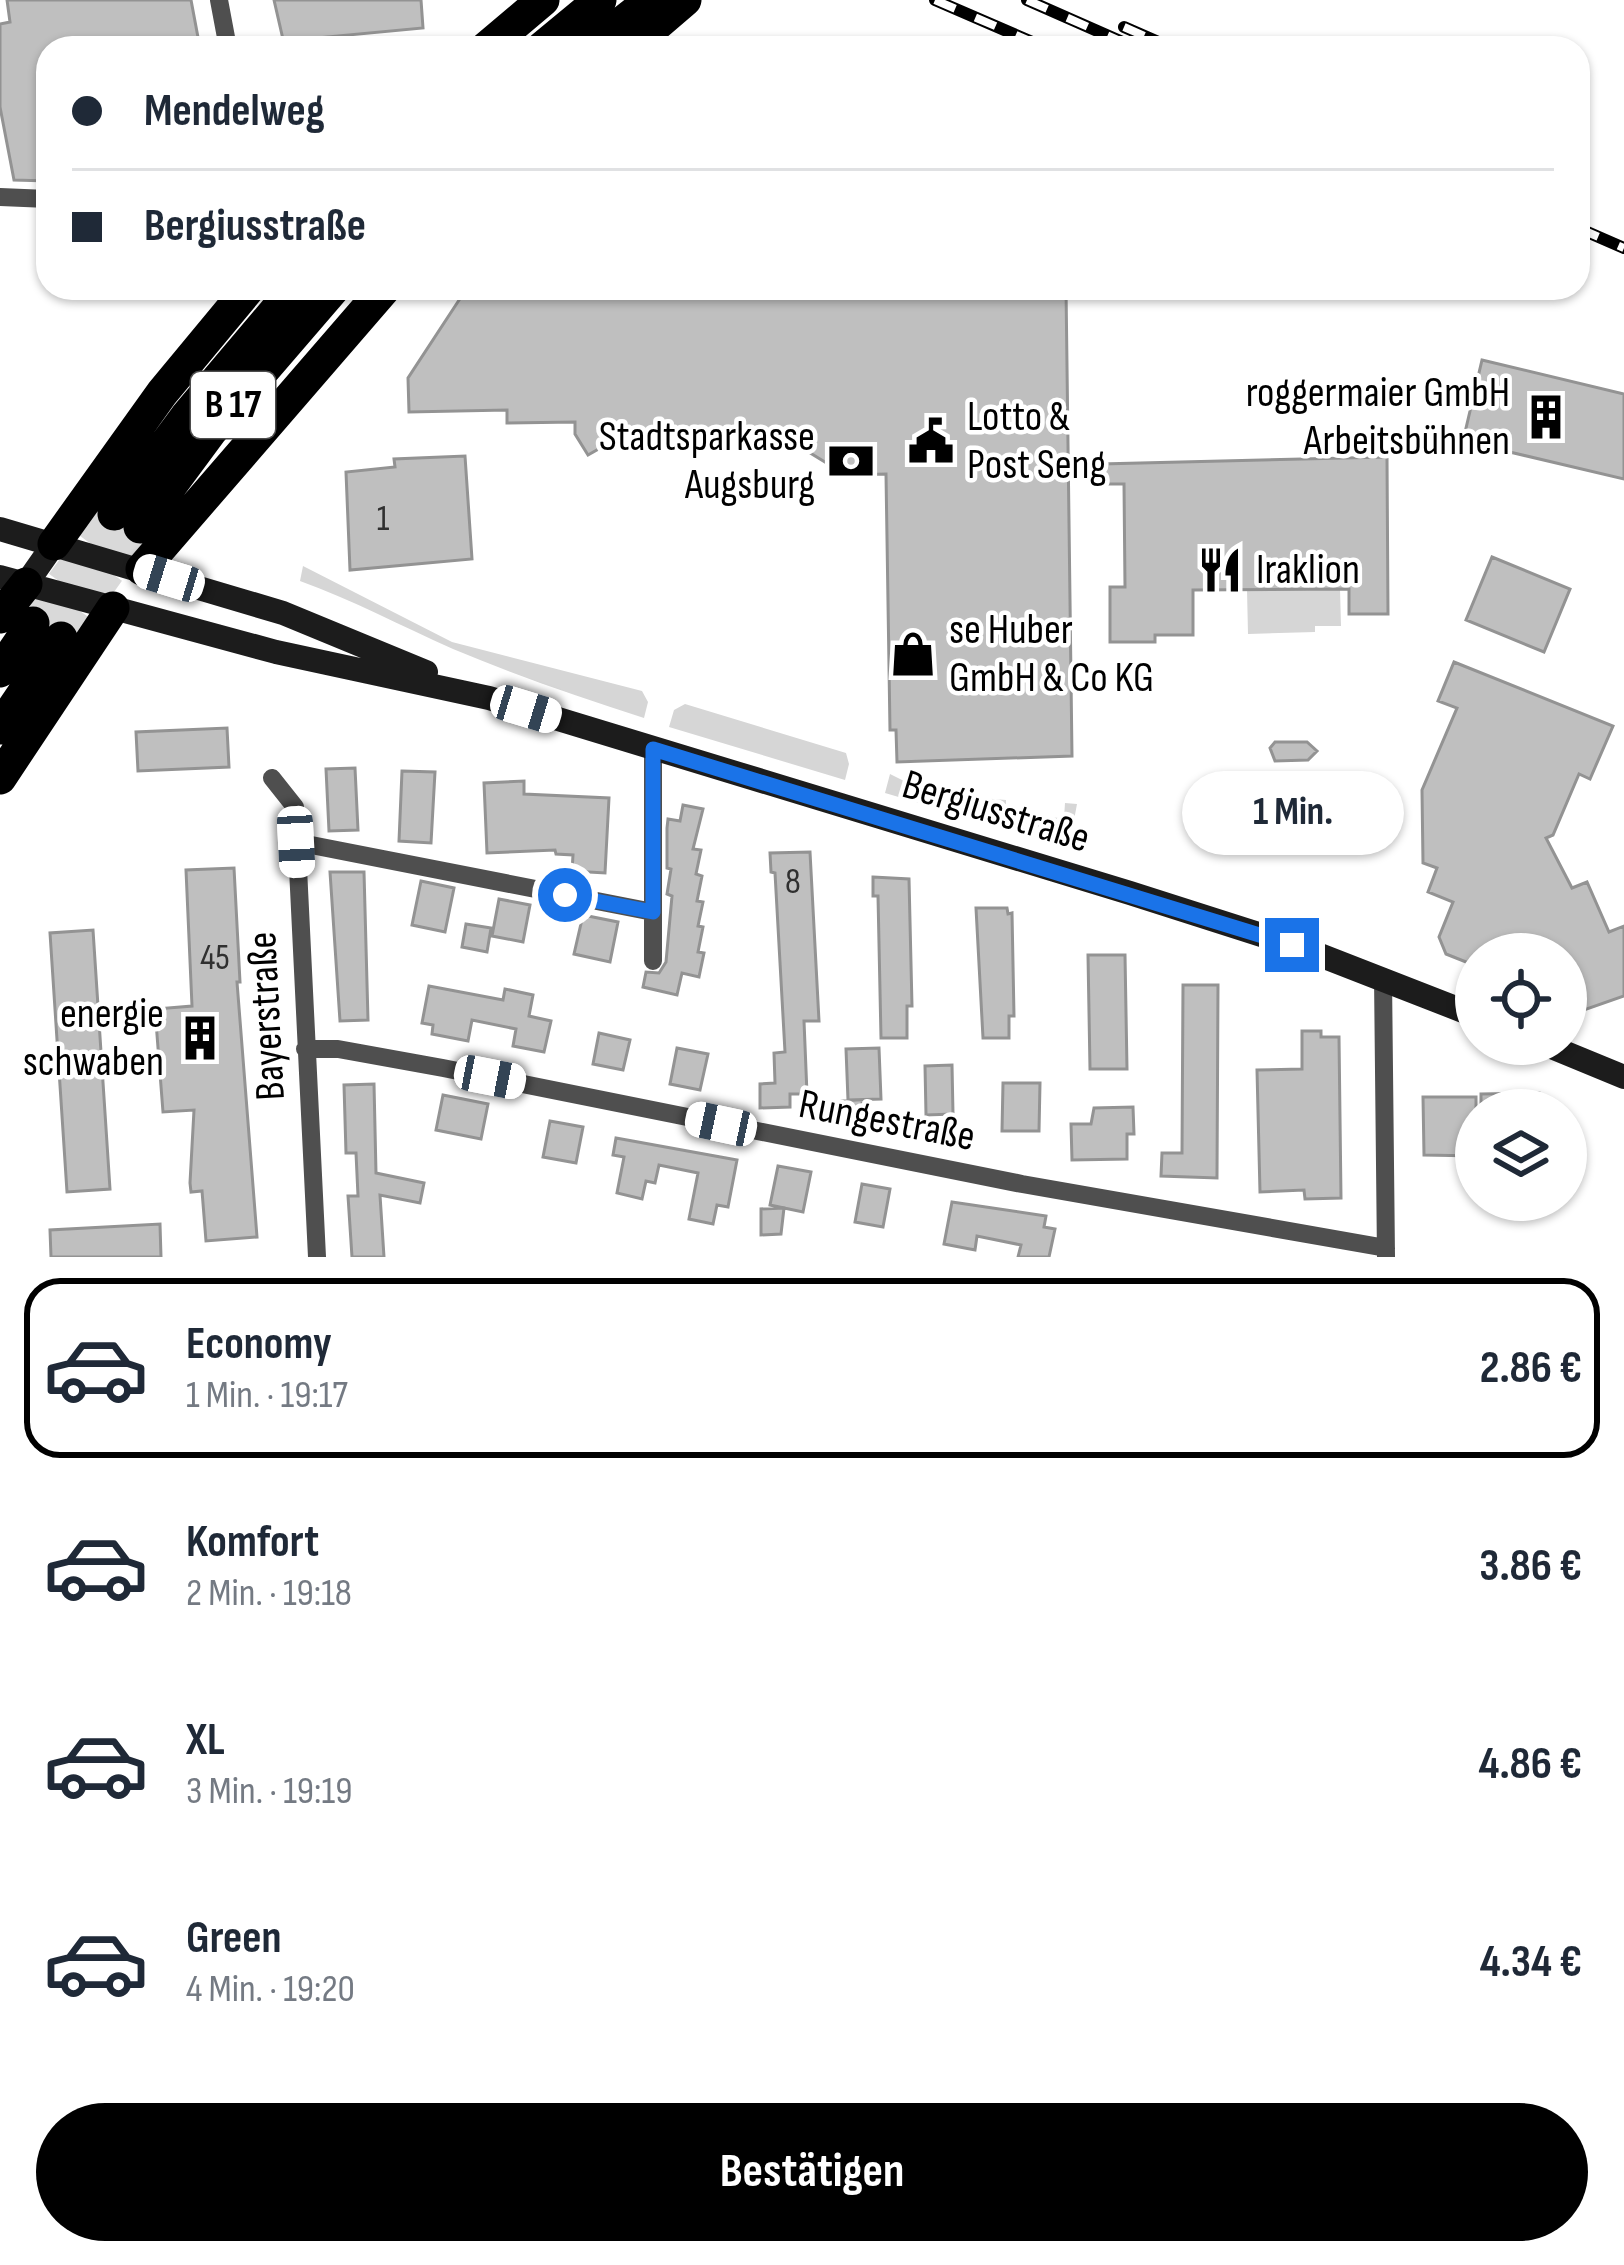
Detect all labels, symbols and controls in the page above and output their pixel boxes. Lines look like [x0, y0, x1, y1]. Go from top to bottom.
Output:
text: Mendelweg [144, 84, 325, 139]
text: Bergiusstraße [144, 199, 366, 254]
place label: roggermaier GmbH Arbeitsbühnen [1246, 368, 1510, 467]
road number: B 17 [191, 372, 275, 438]
place label: Lotto & Post Seng [967, 392, 1106, 491]
building icon: roggermaier GmbH Arbeitsbühnen [1521, 392, 1571, 442]
place label: Stadtsparkasse Augsburg [599, 412, 815, 511]
public building icon: Lotto & Post Seng [906, 416, 956, 466]
bank icon: Stadtsparkasse Augsburg [826, 436, 876, 486]
house number: 1 [377, 498, 390, 541]
restaurant icon: Iraklion [1195, 545, 1245, 595]
place label: Iraklion [1256, 545, 1360, 596]
car [129, 550, 209, 606]
place label: se Huber GmbH & Co KG [949, 605, 1154, 704]
shop icon: se Huber GmbH & Co KG [888, 629, 938, 679]
car [486, 681, 566, 737]
street label: Bergiusstraße [896, 759, 1096, 865]
callout: 1 Min. [1181, 771, 1403, 855]
text: 1 Min. [1253, 789, 1333, 836]
car [276, 805, 316, 879]
house number: 8 [785, 861, 801, 904]
route start [538, 868, 592, 922]
route end [1265, 918, 1319, 972]
street label: Bayerstraße [237, 930, 297, 1102]
map controls [1455, 933, 1587, 1221]
button: locate [1455, 933, 1587, 1065]
house number: 45 [200, 937, 230, 980]
place label: energie schwaben [23, 989, 164, 1088]
building icon: energie schwaben [175, 1013, 225, 1063]
car [451, 1052, 529, 1102]
street label: Rungestraße [795, 1079, 979, 1163]
button: layers [1455, 1089, 1587, 1221]
car [682, 1099, 760, 1149]
icon: car [42, 1314, 150, 1422]
text: Economy [186, 1317, 332, 1372]
text: 2.86 € [1480, 1341, 1582, 1396]
text: 1 Min. · 19:17 [186, 1372, 348, 1419]
icon: car [42, 1512, 150, 1620]
text: Komfort [186, 1515, 319, 1570]
text: 3.86 € [1479, 1539, 1582, 1594]
text: 2 Min. · 19:18 [186, 1570, 352, 1617]
icon: car [42, 1710, 150, 1818]
text: XL [186, 1713, 225, 1768]
text: 4.86 € [1478, 1737, 1582, 1792]
text: 3 Min. · 19:19 [186, 1768, 352, 1815]
icon: car [42, 1908, 150, 2016]
text: Green [186, 1911, 282, 1966]
text: 4.34 € [1480, 1935, 1582, 1990]
text: 4 Min. · 19:20 [186, 1966, 355, 2013]
button: Bestätigen [36, 2103, 1588, 2241]

